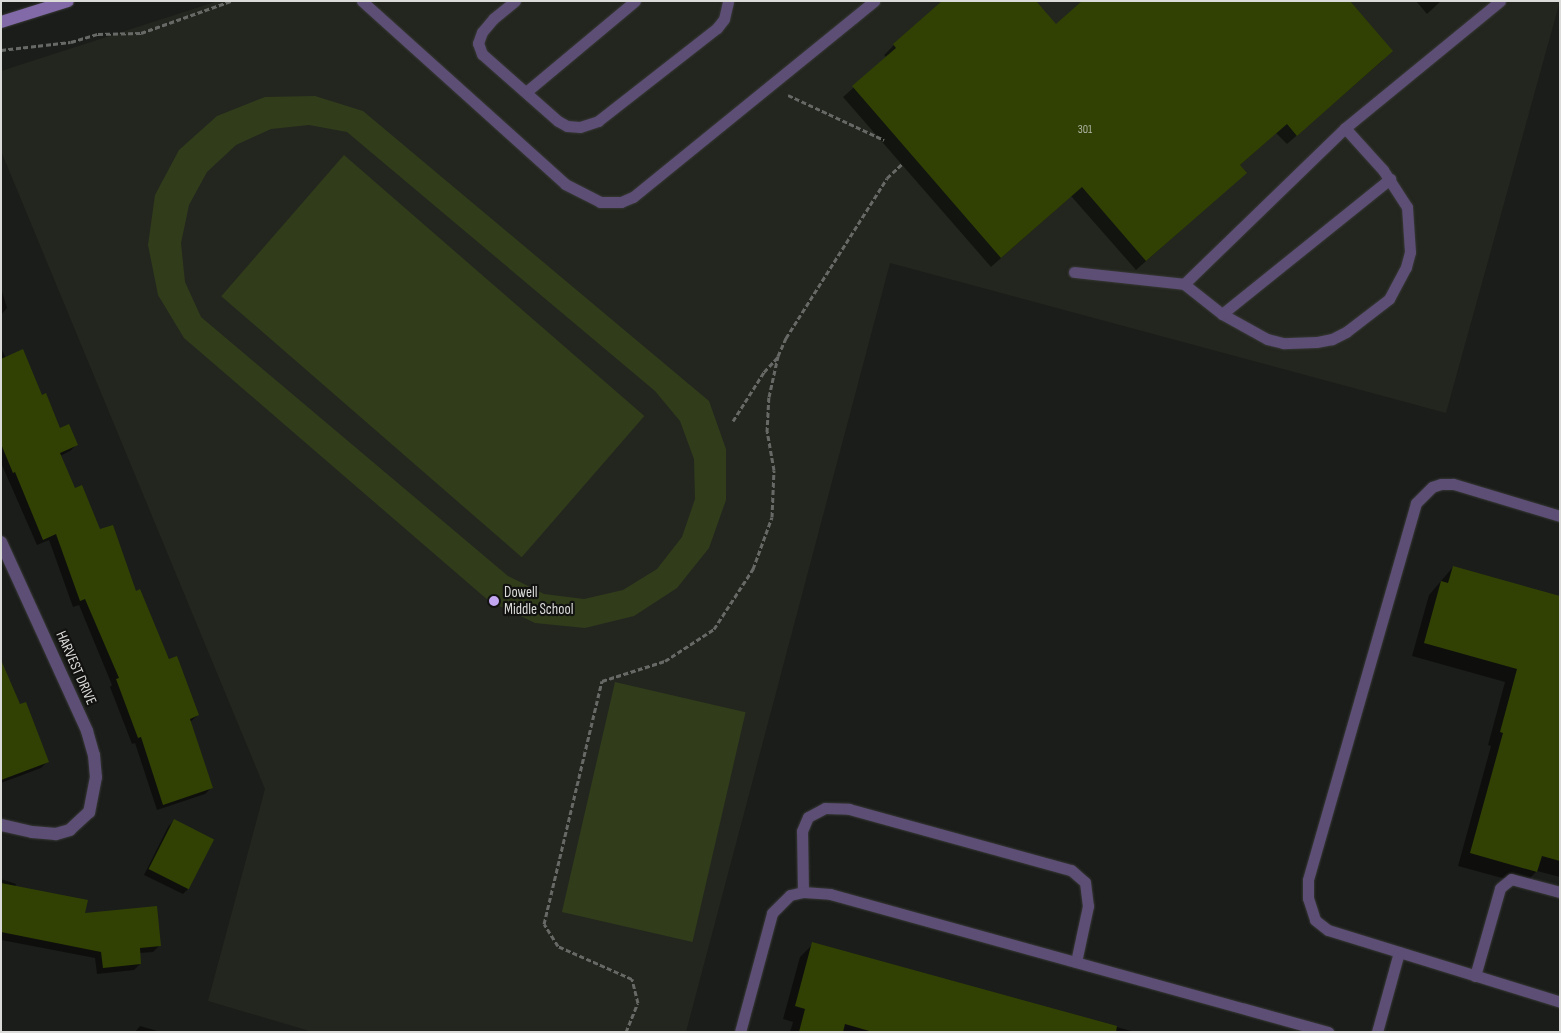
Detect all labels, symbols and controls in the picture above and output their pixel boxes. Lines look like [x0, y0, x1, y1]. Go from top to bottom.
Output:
house number: 301 [1078, 123, 1092, 137]
place label: Dowell Middle School [504, 583, 573, 618]
marker: Dowell Middle School [488, 595, 500, 607]
street label: HARVEST DRIVE [52, 628, 100, 708]

